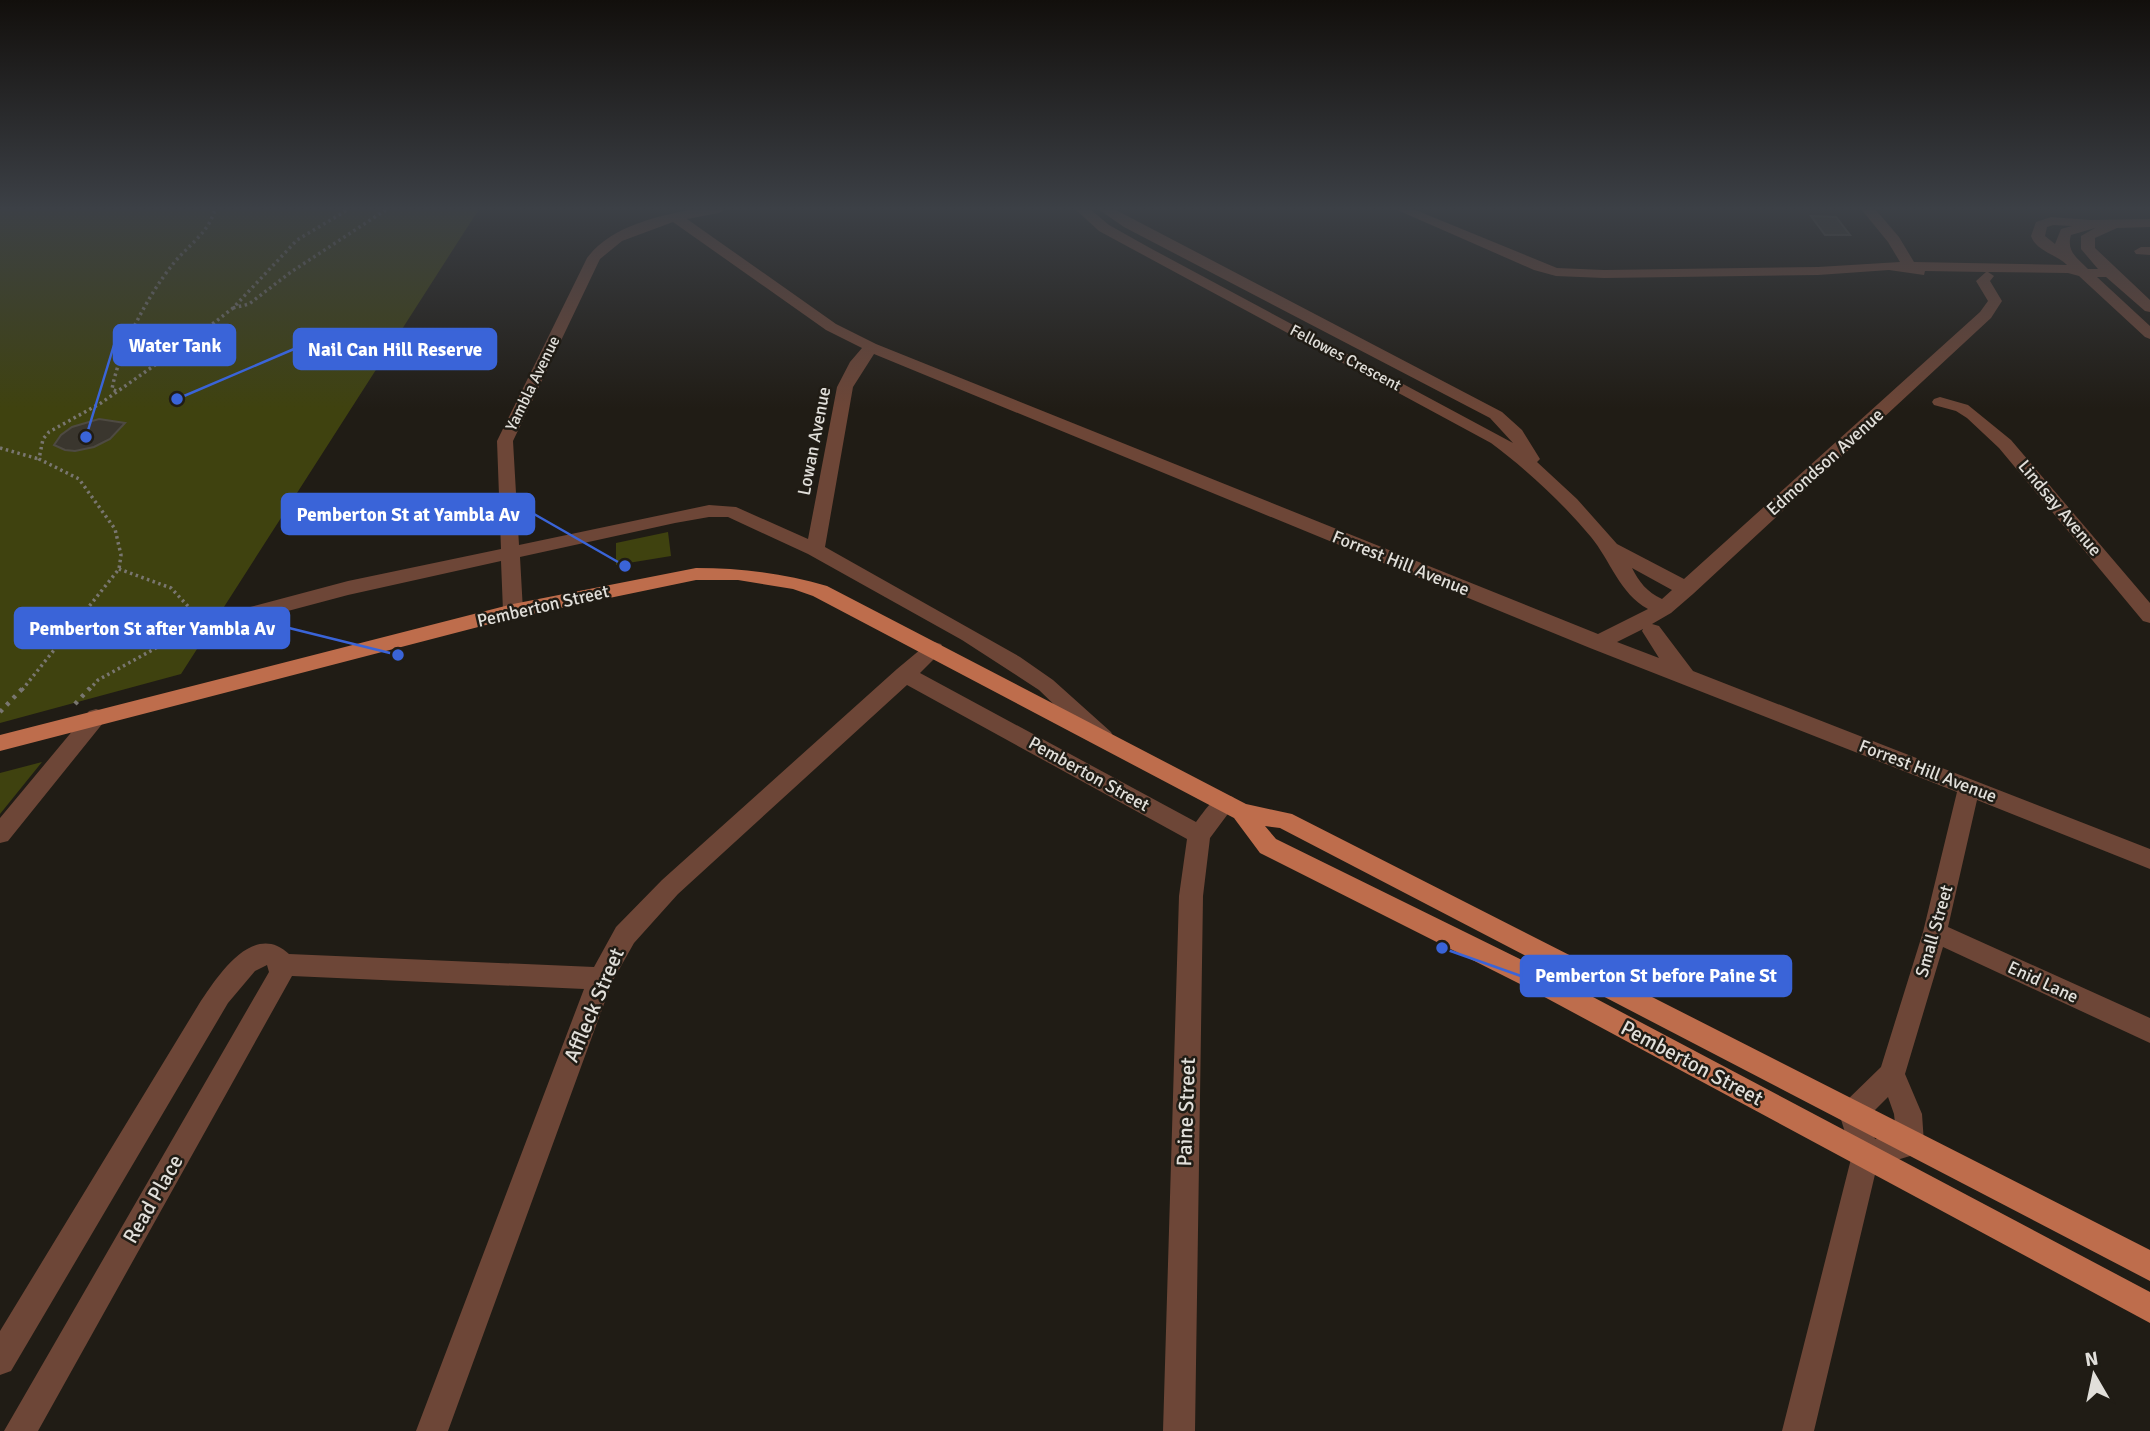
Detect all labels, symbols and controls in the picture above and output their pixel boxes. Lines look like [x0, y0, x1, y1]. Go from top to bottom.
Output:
street label: Fellowes Crescent [1287, 320, 1405, 396]
callout: Water Tank [114, 325, 235, 365]
callout: Nail Can Hill Reserve [294, 329, 496, 369]
street label: Yambla Avenue [501, 333, 564, 434]
text: Water Tank [129, 334, 221, 358]
text: Nail Can Hill Reserve [308, 338, 482, 362]
street label: Lowan Avenue [793, 385, 835, 497]
street label: Edmondson Avenue [1762, 404, 1888, 520]
street label: Lindsay Avenue [2013, 455, 2107, 561]
callout: Pemberton St at Yambla Av [282, 494, 534, 534]
text: Pemberton St at Yambla Av [296, 503, 520, 527]
street label: Forrest Hill Avenue [1329, 525, 1473, 601]
street label: Pemberton Street [475, 580, 611, 632]
callout: Pemberton St after Yambla Av [15, 608, 289, 648]
text: Pemberton St after Yambla Av [29, 617, 276, 641]
street label: Pemberton Street [1025, 732, 1153, 816]
street label: Forrest Hill Avenue [1856, 735, 2000, 807]
street label: Small Street [1910, 882, 1958, 980]
street label: Affleck Street [558, 944, 630, 1066]
callout: Pemberton St before Paine St [1521, 956, 1791, 996]
street label: Enid Lane [2004, 956, 2082, 1008]
text: Pemberton St before Paine St [1535, 964, 1777, 988]
street label: Pemberton Street [1616, 1015, 1768, 1111]
street label: Paine Street [1171, 1057, 1201, 1167]
street label: Read Place [117, 1150, 189, 1248]
north arrow [2059, 1340, 2129, 1410]
text: N [2083, 1346, 2100, 1372]

